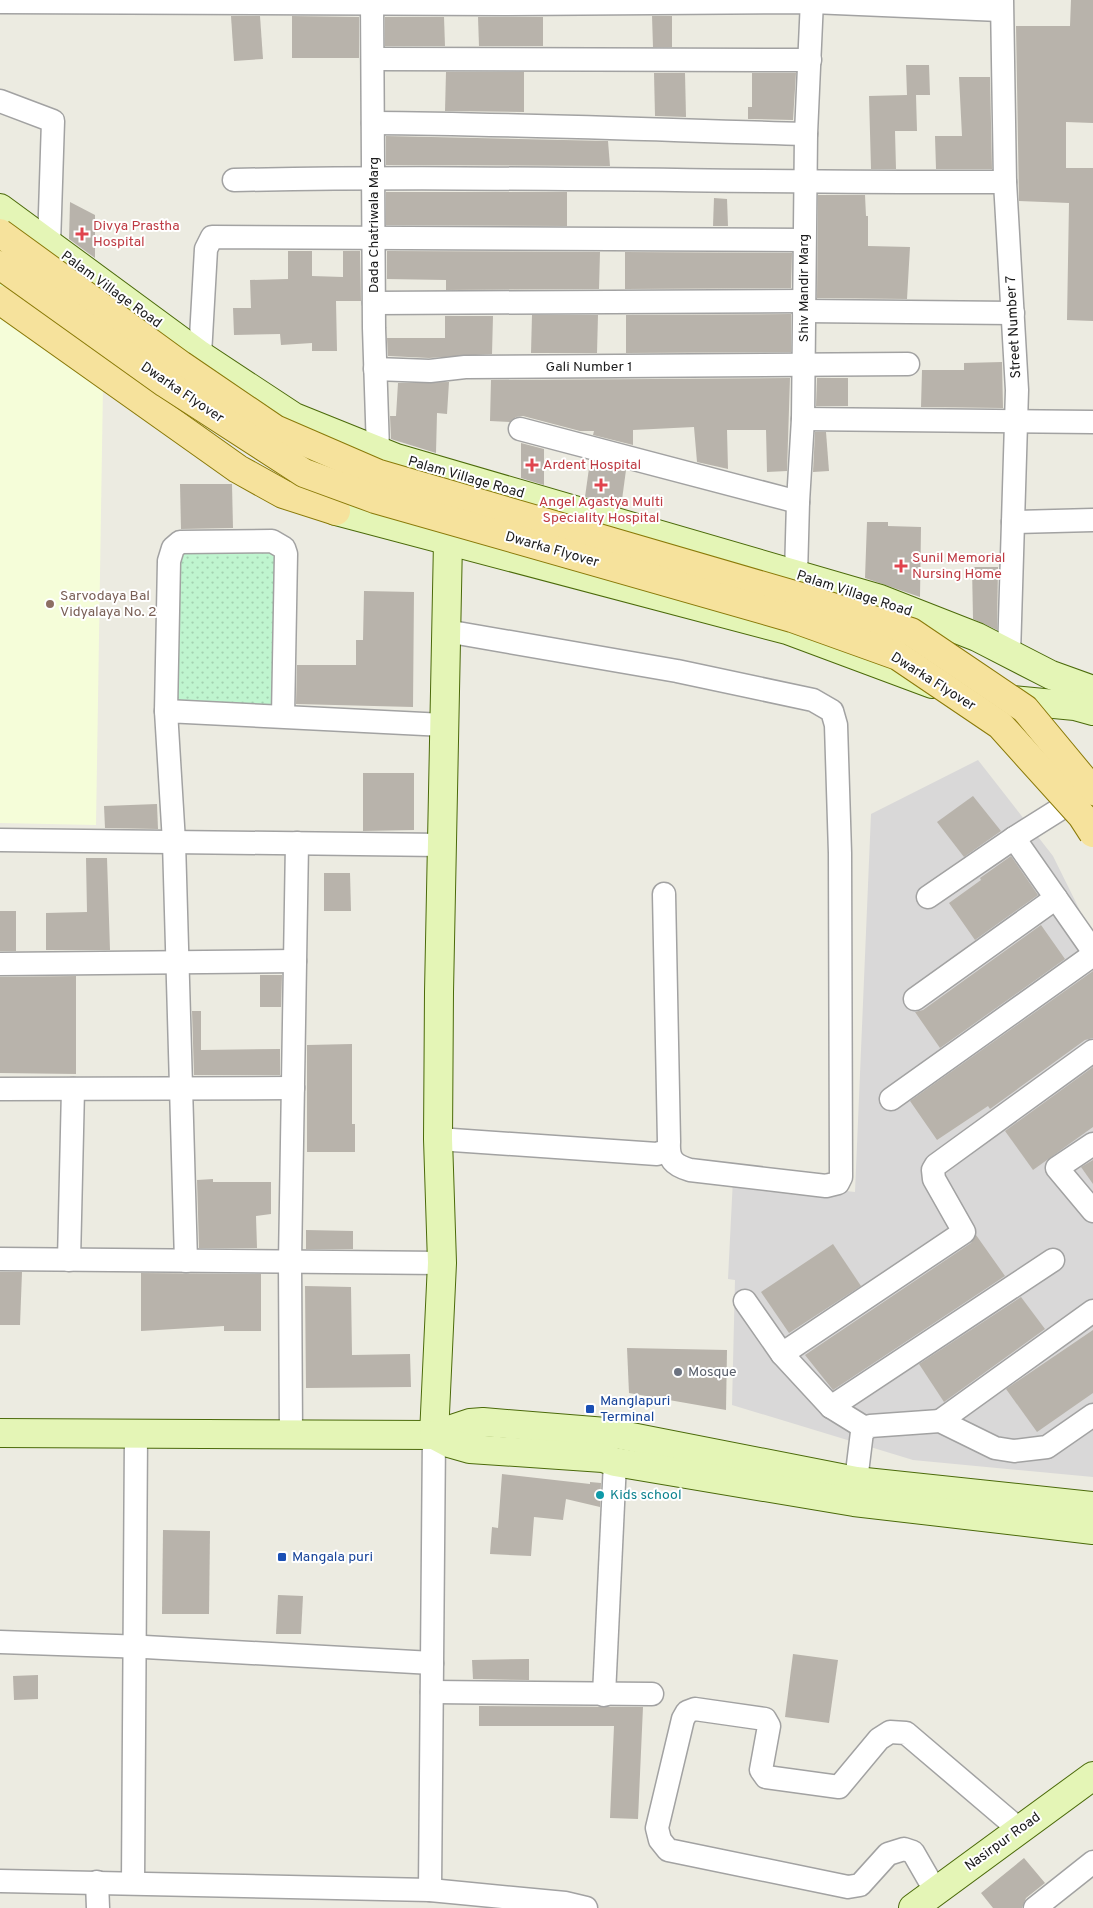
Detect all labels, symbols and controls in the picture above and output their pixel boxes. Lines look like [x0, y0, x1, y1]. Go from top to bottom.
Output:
street label: Dada Chatriwala Marg [366, 157, 383, 293]
place label: Divya Prastha Hospital [93, 218, 180, 251]
marker: Divya Prastha Hospital [75, 227, 89, 241]
street label: Shiv Mandir Marg [796, 234, 813, 342]
street label: Palam Village Road [57, 248, 165, 332]
street label: Street Number 7 [1003, 275, 1025, 379]
street label: Dwarka Flyover [137, 359, 227, 427]
street label: Gali Number 1 [546, 359, 632, 376]
street label: Palam Village Road [406, 453, 526, 503]
place label: Ardent Hospital [543, 457, 641, 474]
marker: Ardent Hospital [525, 458, 539, 472]
marker: Angel Agastya Multi Speciality Hospital [594, 478, 608, 492]
place label: Angel Agastya Multi Speciality Hospital [539, 494, 663, 527]
street label: Dwarka Flyover [503, 528, 601, 572]
place label: Sunil Memorial Nursing Home [912, 550, 1006, 583]
marker: Sunil Memorial Nursing Home [894, 559, 908, 573]
street label: Palam Village Road [794, 567, 914, 621]
place label: Sarvodaya Bal Vidyalaya No. 2 [60, 588, 157, 621]
marker: Sarvodaya Bal Vidyalaya No. 2 [44, 598, 56, 610]
street label: Dwarka Flyover [887, 649, 979, 715]
place label: Mosque [688, 1364, 737, 1381]
marker: Mosque [672, 1366, 684, 1378]
place label: Manglapuri Terminal [600, 1393, 670, 1426]
marker: Manglapuri Terminal [584, 1403, 596, 1415]
place label: Kids school [610, 1487, 682, 1504]
marker: Kids school [594, 1489, 606, 1501]
place label: Mangala puri [292, 1549, 373, 1566]
marker: Mangala puri [276, 1551, 288, 1563]
street label: Nasirpur Road [962, 1809, 1044, 1875]

